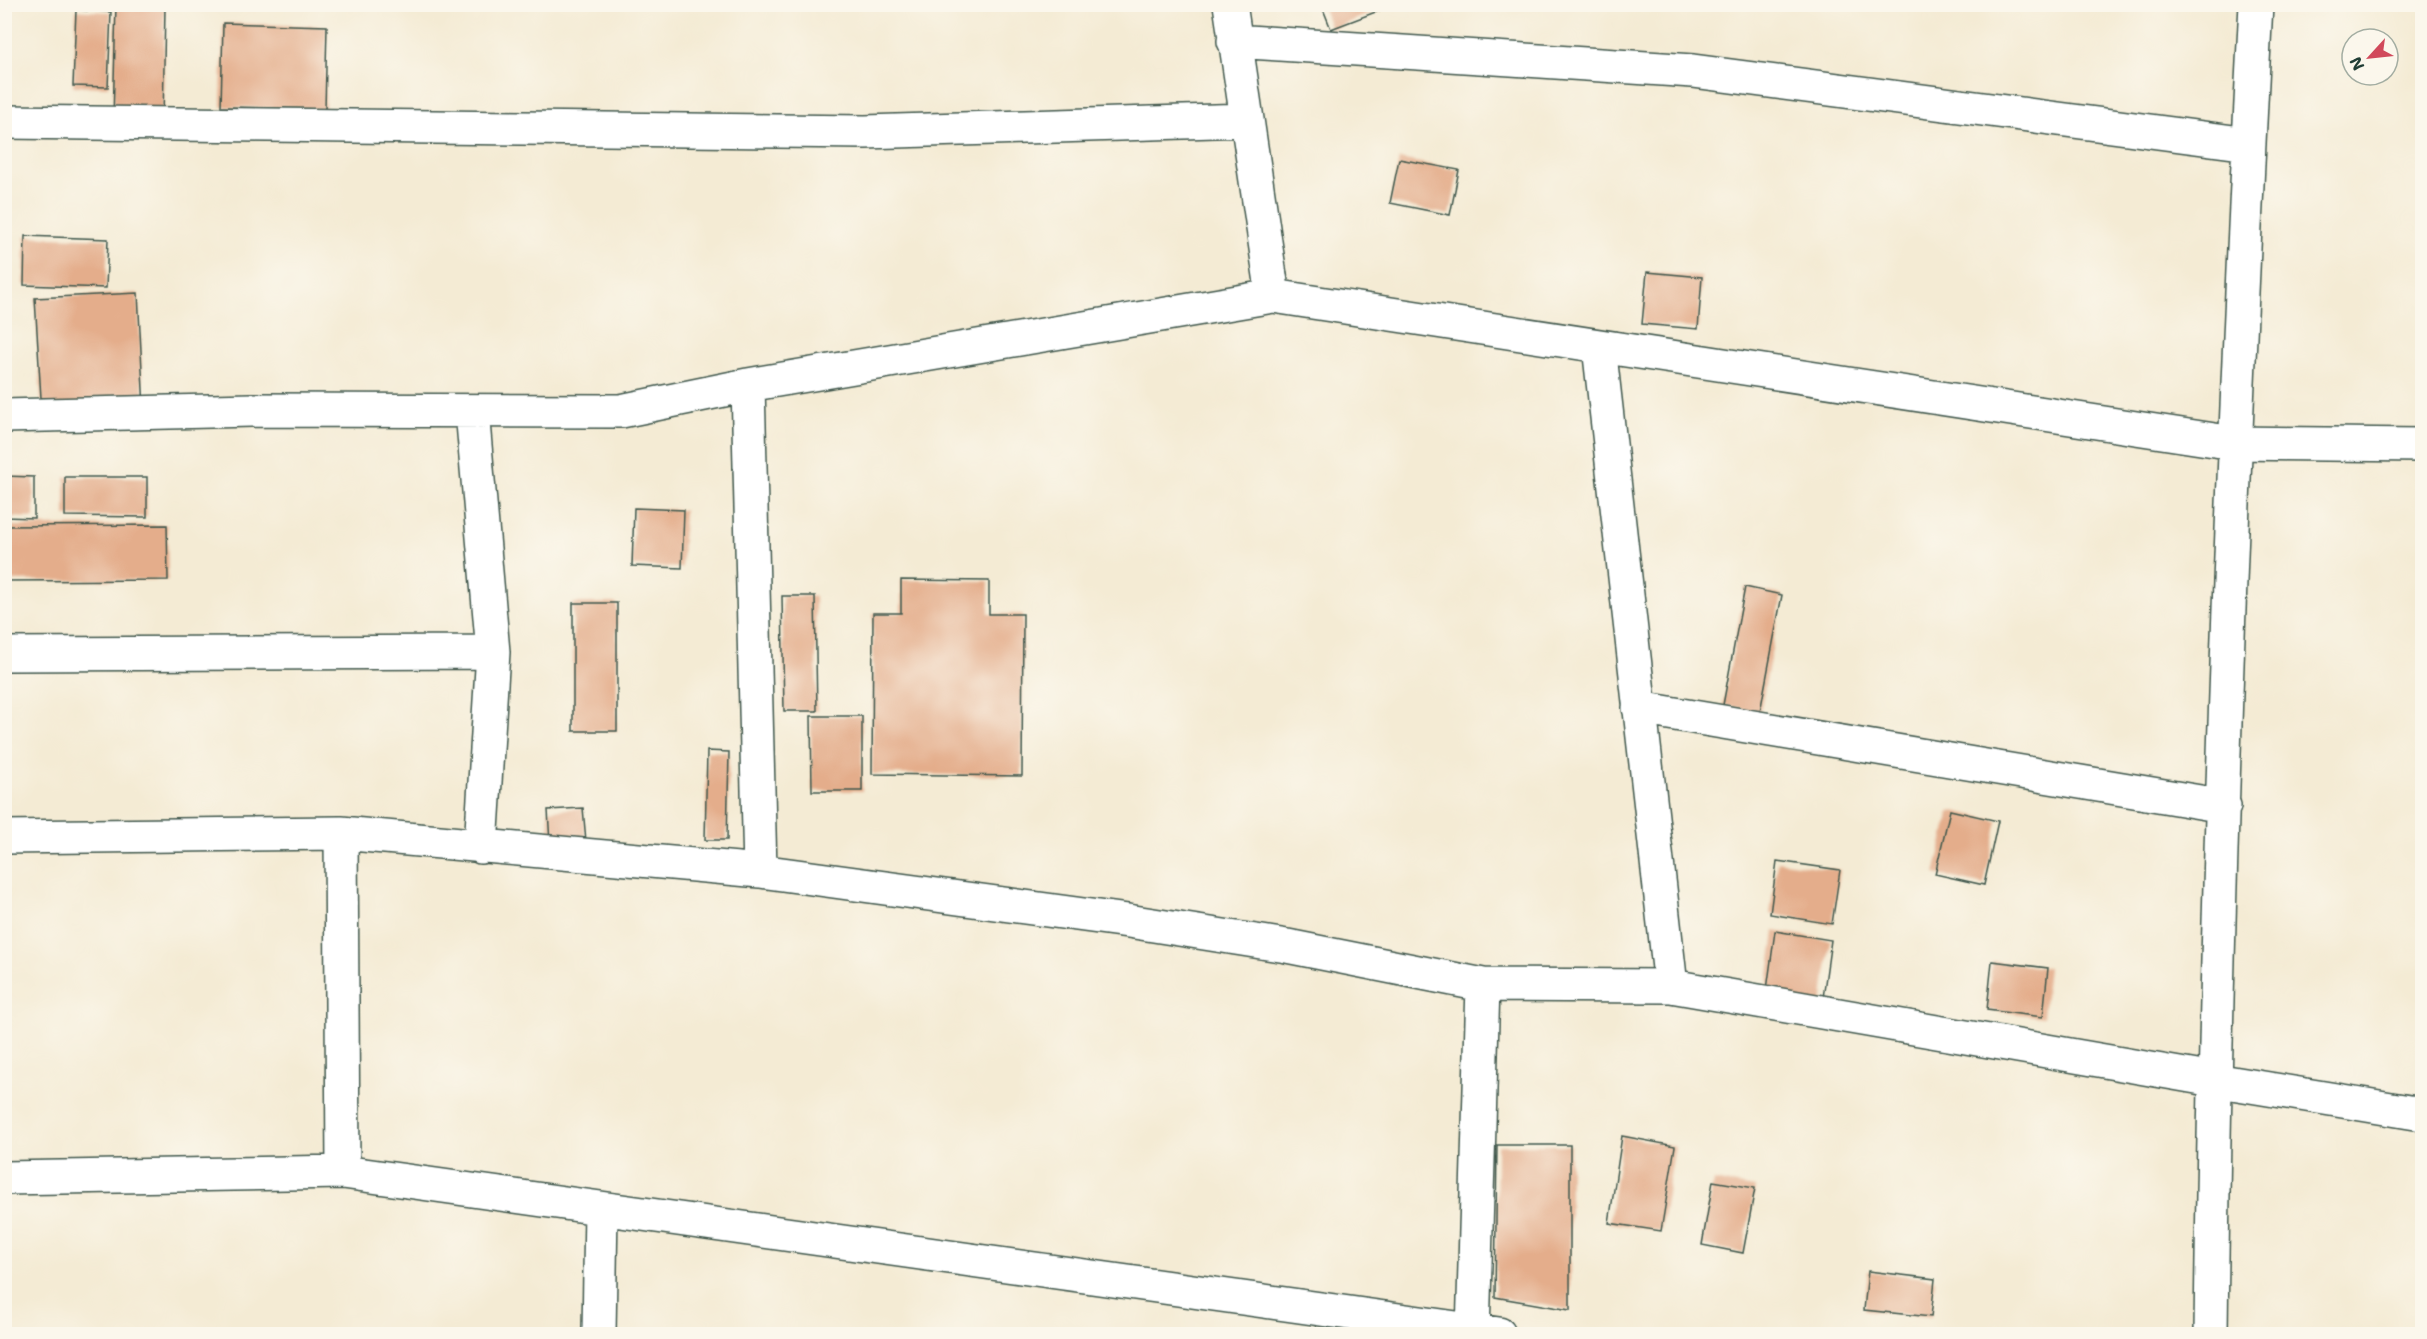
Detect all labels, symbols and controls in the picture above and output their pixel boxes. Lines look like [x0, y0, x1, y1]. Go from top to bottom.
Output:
north arrow [2340, 27, 2400, 87]
text: N [2345, 53, 2369, 74]

